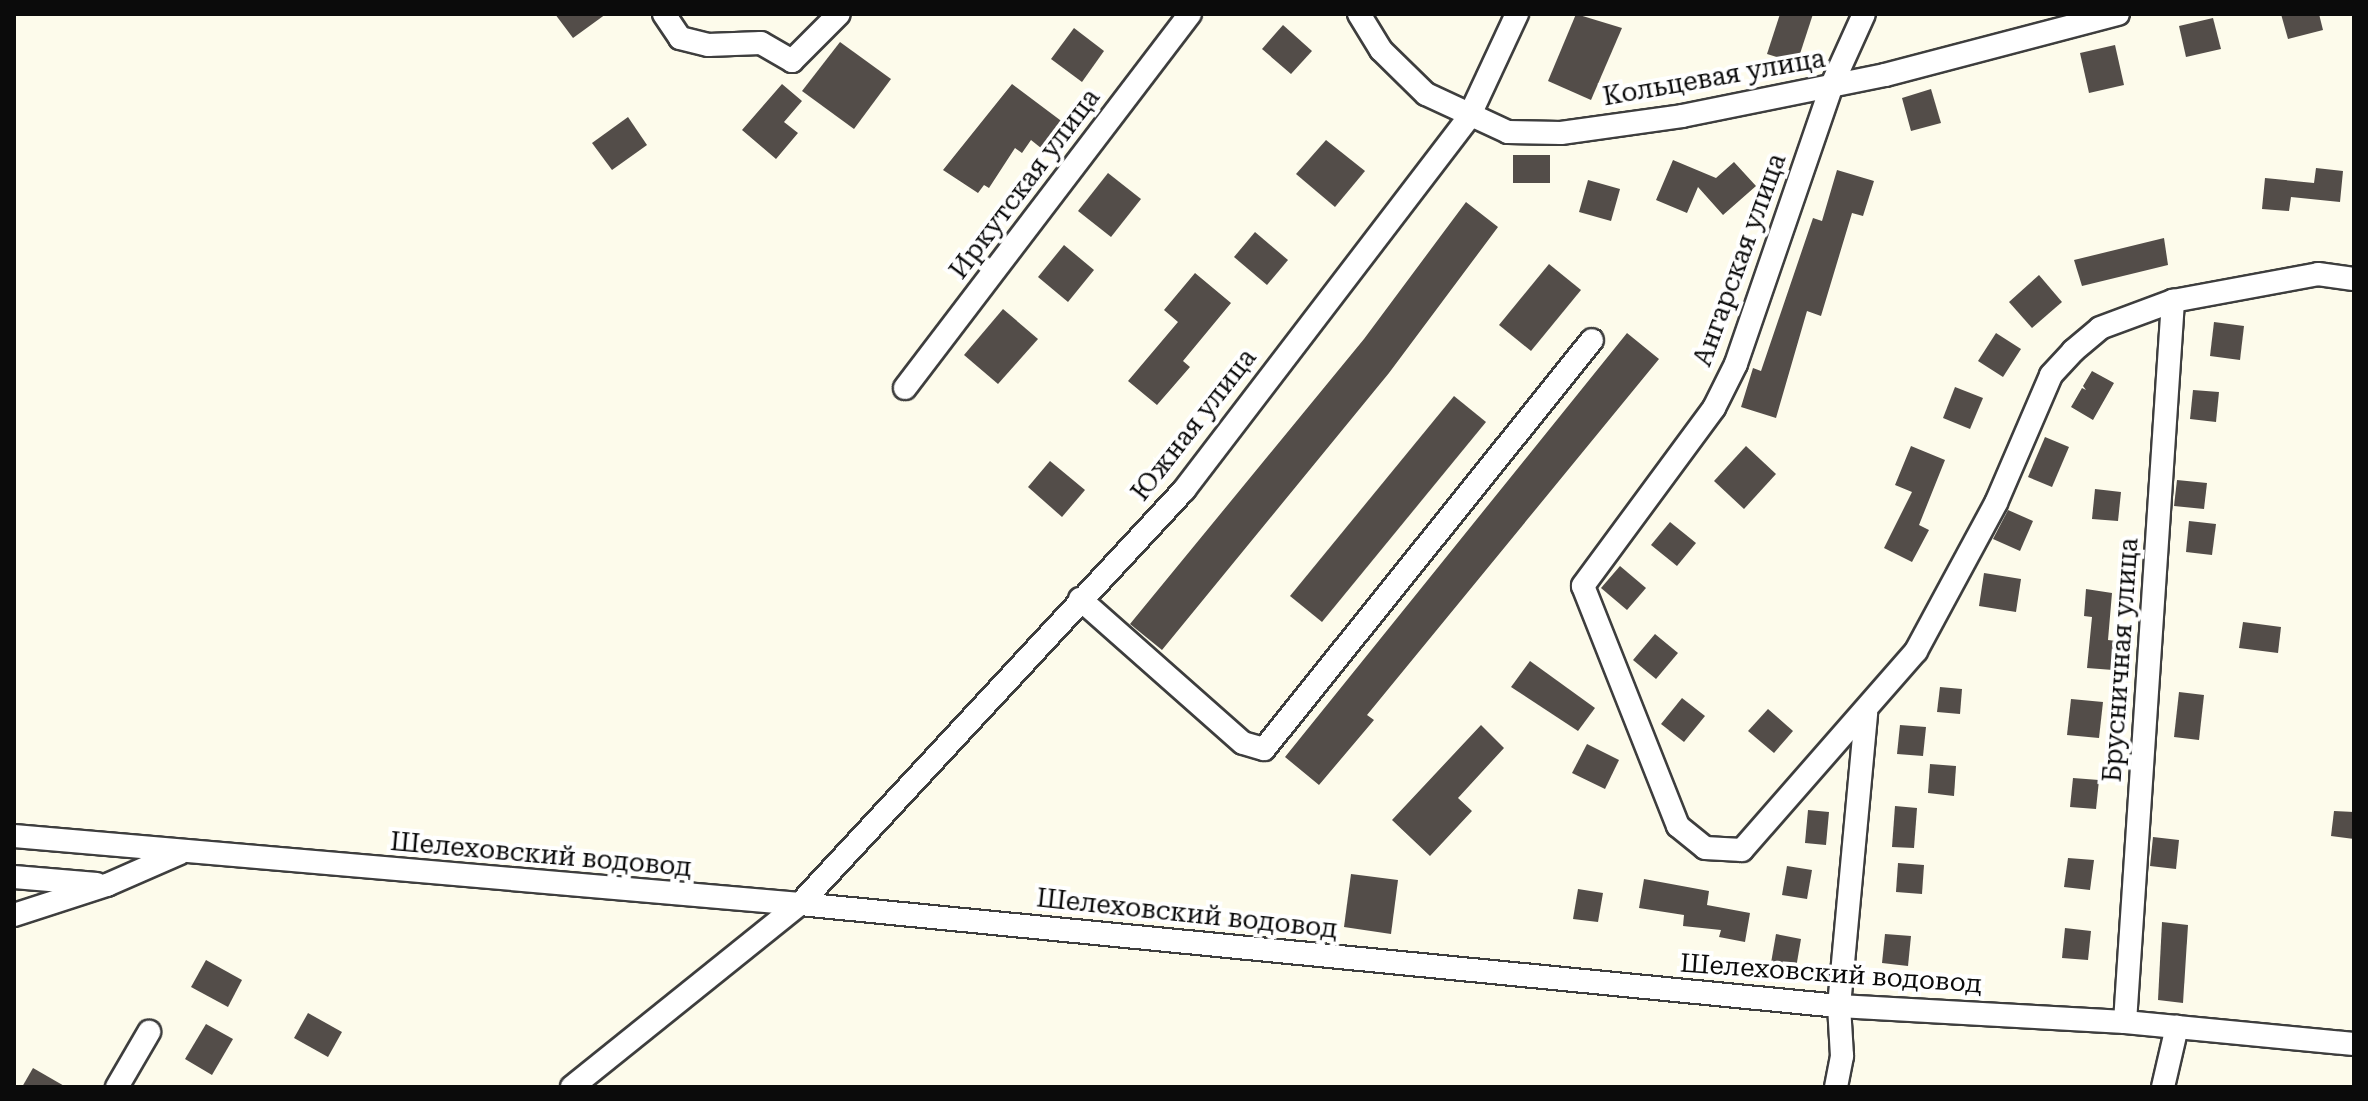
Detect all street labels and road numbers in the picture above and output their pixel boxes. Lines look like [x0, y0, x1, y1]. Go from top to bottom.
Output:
street label: Кольцевая улица [1600, 43, 1828, 113]
street label: Иркутская улица [943, 83, 1107, 285]
street label: Ангарская улица [1687, 149, 1793, 371]
street label: Южная улица [1125, 343, 1263, 507]
street label: Брусничная улица [2097, 537, 2145, 783]
street label: Шелеховский водовод [389, 826, 693, 884]
street label: Шелеховский водовод [1035, 883, 1339, 945]
street label: Шелеховский водовод [1679, 948, 1983, 1000]

